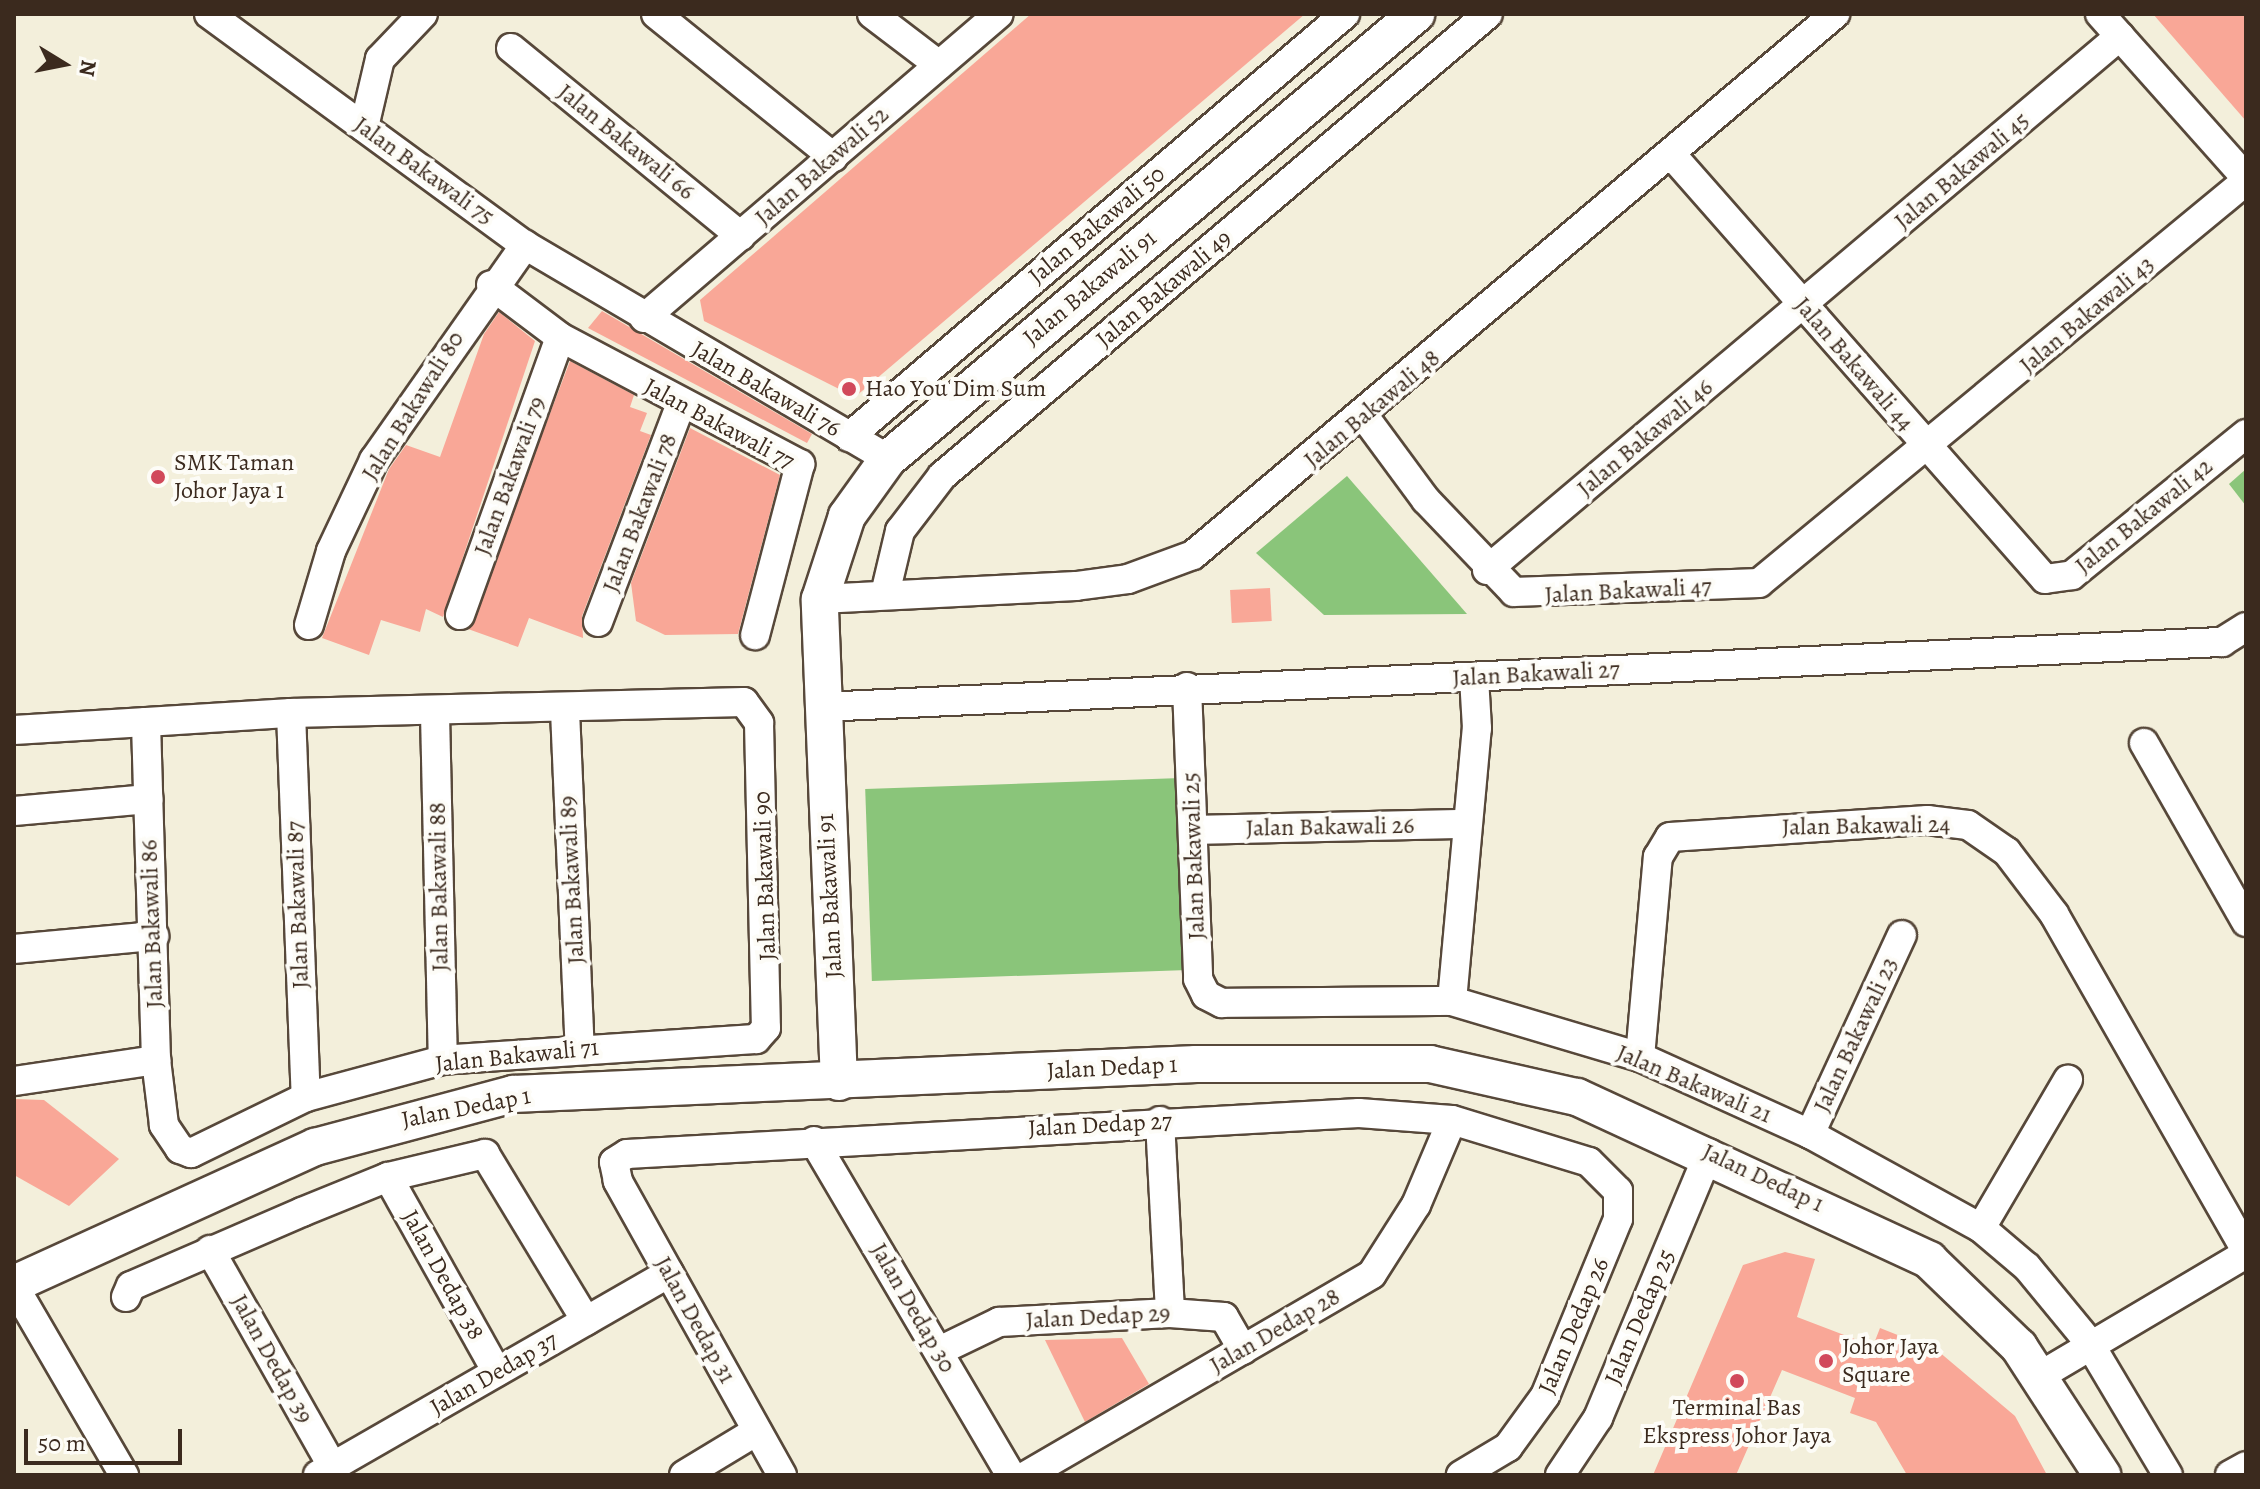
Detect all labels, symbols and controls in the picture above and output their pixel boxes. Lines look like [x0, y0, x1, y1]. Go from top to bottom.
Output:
north arrow [24, 24, 104, 104]
text: N [71, 58, 104, 79]
street label: Jalan Bakawali 66 [552, 78, 700, 206]
street label: Jalan Bakawali 52 [749, 100, 895, 232]
street label: Jalan Bakawali 45 [1889, 106, 2035, 236]
street label: Jalan Bakawali 75 [348, 110, 500, 232]
street label: Jalan Bakawali 50 [1023, 160, 1171, 290]
street label: Jalan Bakawali 91 [1017, 224, 1163, 352]
street label: Jalan Bakawali 49 [1090, 224, 1238, 354]
street label: Jalan Bakawali 43 [2014, 250, 2160, 380]
street label: Jalan Bakawali 44 [1788, 291, 1920, 437]
street label: Jalan Bakawali 80 [356, 326, 470, 486]
street label: Jalan Bakawali 76 [686, 335, 846, 443]
street label: Jalan Bakawali 48 [1298, 344, 1446, 474]
street label: Jalan Bakawali 77 [639, 372, 799, 476]
street label: Jalan Bakawali 46 [1571, 373, 1719, 503]
place label: Hao You Dim Sum [865, 375, 1046, 403]
marker: Hao You Dim Sum [840, 380, 858, 398]
street label: Jalan Bakawali 79 [468, 393, 552, 559]
street label: Jalan Bakawali 78 [596, 430, 684, 596]
place label: SMK Taman Johor Jaya 1 [174, 449, 294, 505]
street label: Jalan Bakawali 42 [2070, 452, 2218, 580]
marker: SMK Taman Johor Jaya 1 [149, 468, 167, 486]
street label: Jalan Bakawali 47 [1544, 572, 1712, 610]
street label: Jalan Bakawali 27 [1452, 655, 1620, 693]
street label: Jalan Bakawali 25 [1177, 772, 1211, 940]
street label: Jalan Bakawali 90 [748, 791, 782, 961]
street label: Jalan Bakawali 89 [553, 795, 591, 965]
street label: Jalan Bakawali 88 [423, 802, 455, 972]
street label: Jalan Bakawali 24 [1782, 810, 1950, 842]
street label: Jalan Bakawali 26 [1245, 811, 1415, 843]
street label: Jalan Bakawali 91 [811, 813, 849, 979]
street label: Jalan Bakawali 87 [281, 821, 315, 989]
street label: Jalan Bakawali 86 [135, 839, 169, 1009]
street label: Jalan Bakawali 23 [1808, 953, 1904, 1117]
street label: Jalan Bakawali 71 [434, 1033, 600, 1079]
street label: Jalan Bakawali 21 [1612, 1038, 1776, 1130]
street label: Jalan Dedap 1 [1046, 1050, 1178, 1086]
street label: Jalan Dedap 1 [399, 1081, 533, 1135]
street label: Jalan Dedap 27 [1027, 1107, 1173, 1143]
street label: Jalan Dedap 1 [1698, 1137, 1828, 1219]
street label: Jalan Dedap 38 [395, 1205, 491, 1345]
street label: Jalan Dedap 30 [864, 1238, 962, 1378]
street label: Jalan Dedap 25 [1599, 1245, 1681, 1389]
street label: Jalan Dedap 31 [648, 1252, 742, 1388]
street label: Jalan Dedap 26 [1532, 1254, 1616, 1398]
street label: Jalan Dedap 28 [1205, 1282, 1345, 1380]
street label: Jalan Dedap 39 [225, 1289, 319, 1429]
street label: Jalan Dedap 29 [1025, 1299, 1171, 1335]
street label: Jalan Dedap 37 [425, 1326, 563, 1422]
place label: Johor Jaya Square [1842, 1333, 1939, 1389]
marker: Johor Jaya Square [1817, 1352, 1835, 1370]
marker: Terminal Bas Ekspress Johor Jaya [1728, 1372, 1746, 1390]
place label: Terminal Bas Ekspress Johor Jaya [1642, 1394, 1832, 1450]
scale bar [28, 1413, 186, 1463]
text: 50 m [38, 1427, 86, 1459]

